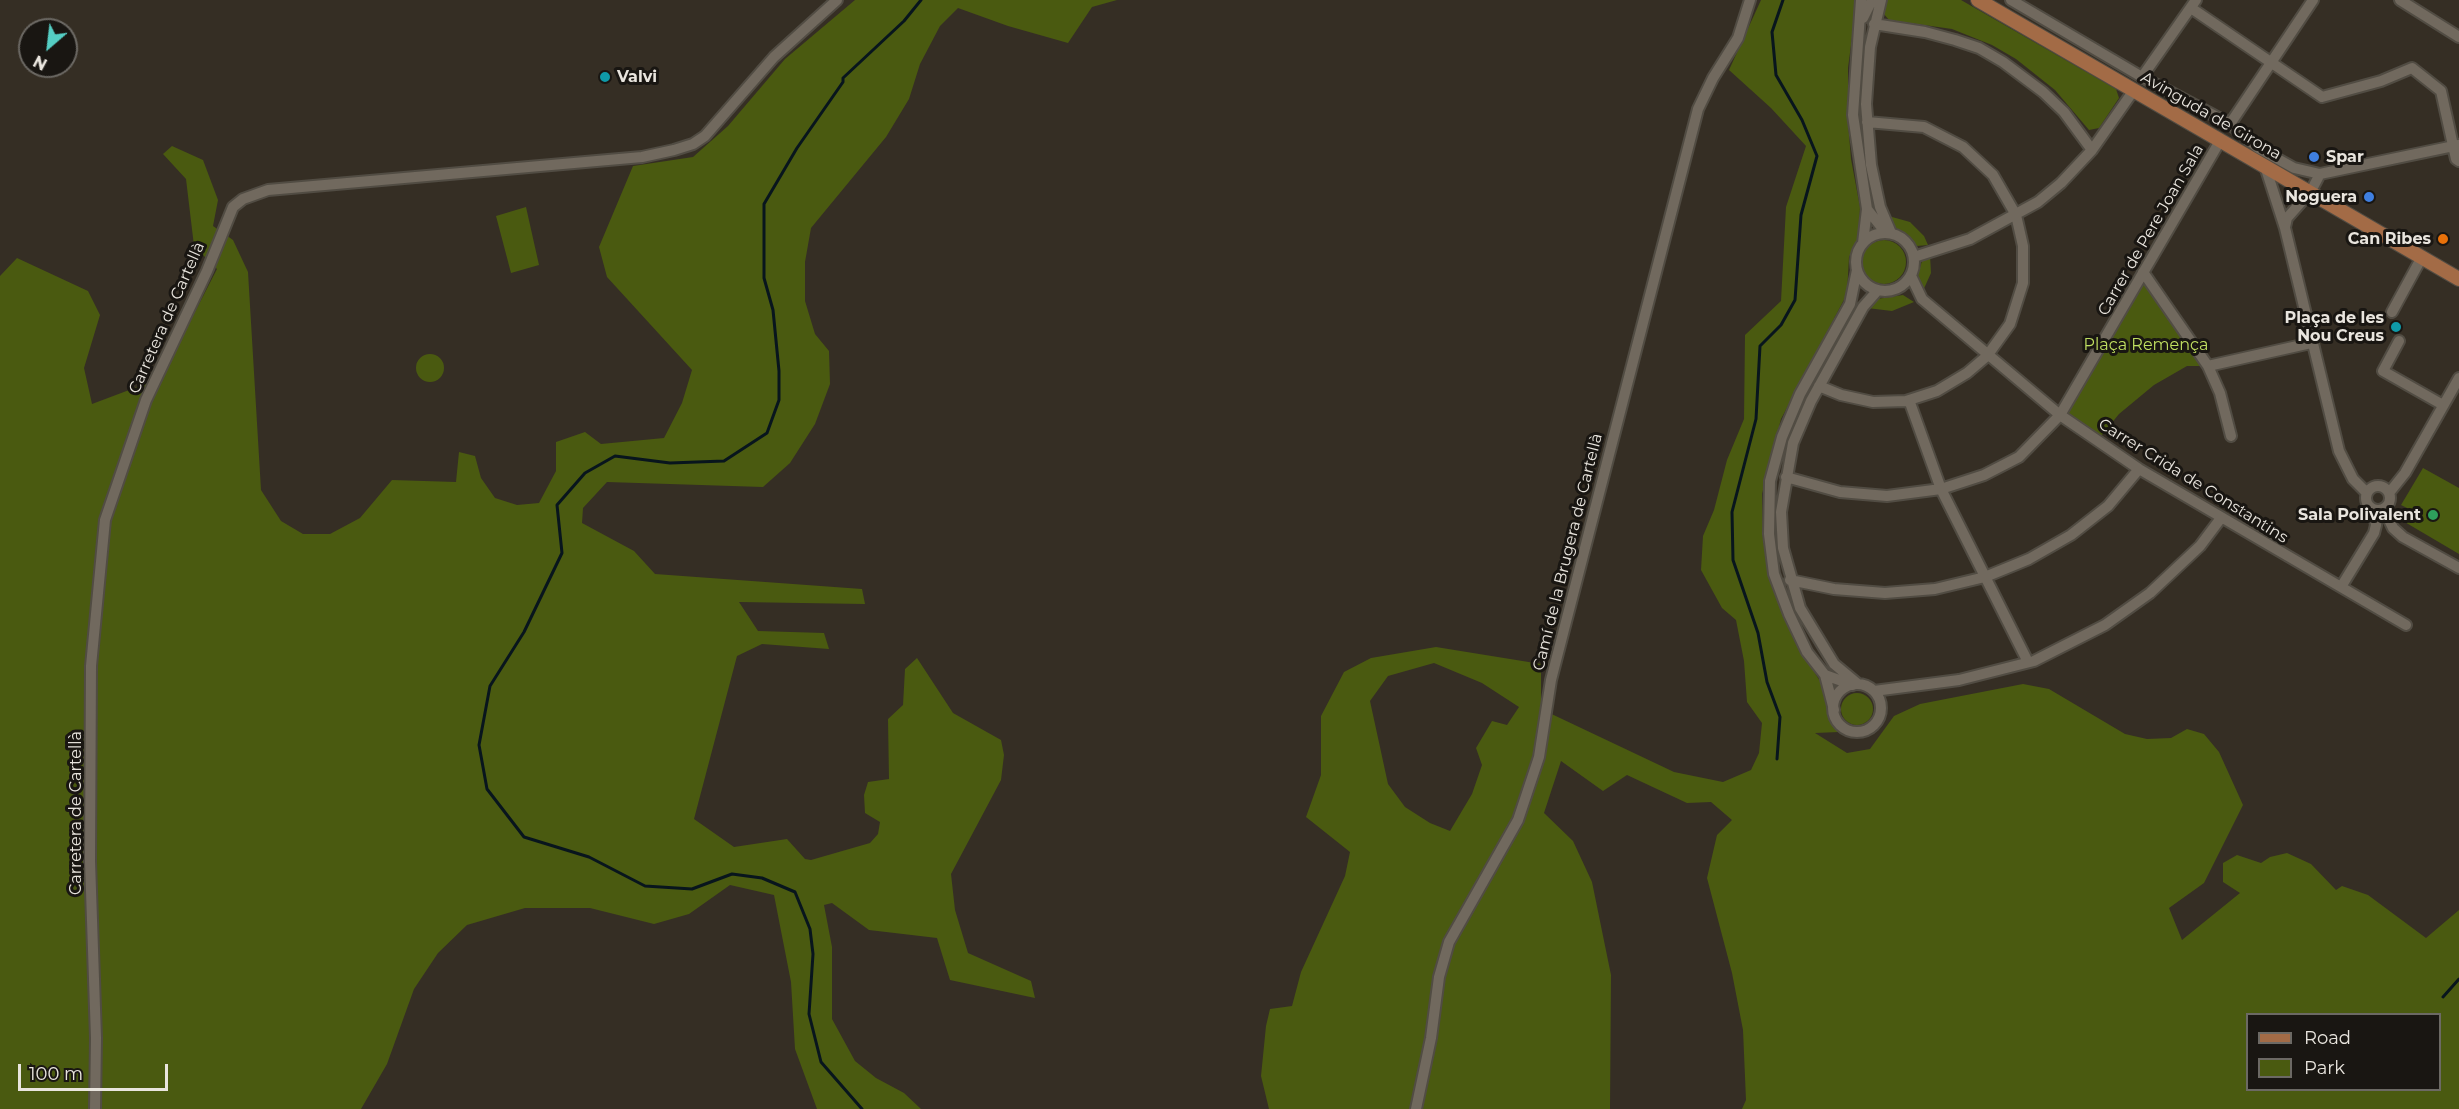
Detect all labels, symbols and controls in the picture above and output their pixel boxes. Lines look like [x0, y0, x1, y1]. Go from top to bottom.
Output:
north arrow [18, 18, 78, 78]
text: N [30, 51, 50, 74]
place label: Valvi [617, 67, 657, 87]
street label: Avinguda de Girona [2137, 68, 2285, 164]
marker: Valvi [598, 70, 612, 84]
street label: Carrer de Pere Joan Sala [2094, 141, 2208, 319]
place label: Spar [2326, 147, 2364, 167]
marker: Spar [2307, 150, 2321, 164]
place label: Noguera [2285, 187, 2357, 207]
marker: Noguera [2362, 190, 2376, 204]
place label: Can Ribes [2348, 229, 2431, 249]
marker: Can Ribes [2436, 232, 2450, 246]
street label: Carretera de Cartellà [125, 239, 209, 397]
place label: Plaça de les Nou Creus [2285, 308, 2384, 346]
marker: Plaça de les Nou Creus [2389, 320, 2403, 334]
park label: Plaça Remença [2083, 335, 2209, 355]
street label: Carrer Crida de Constantins [2095, 415, 2291, 547]
street label: Camí de la Brugera de Cartellà [1529, 431, 1607, 673]
place label: Sala Polivalent [2298, 505, 2421, 525]
marker: Sala Polivalent [2426, 508, 2440, 522]
street label: Carretera de Cartellà [66, 731, 86, 895]
legend [2246, 1013, 2441, 1091]
text: Road [2304, 1027, 2351, 1049]
scale bar [21, 1052, 171, 1090]
text: Park [2304, 1057, 2345, 1079]
text: 100 m [29, 1063, 83, 1085]

